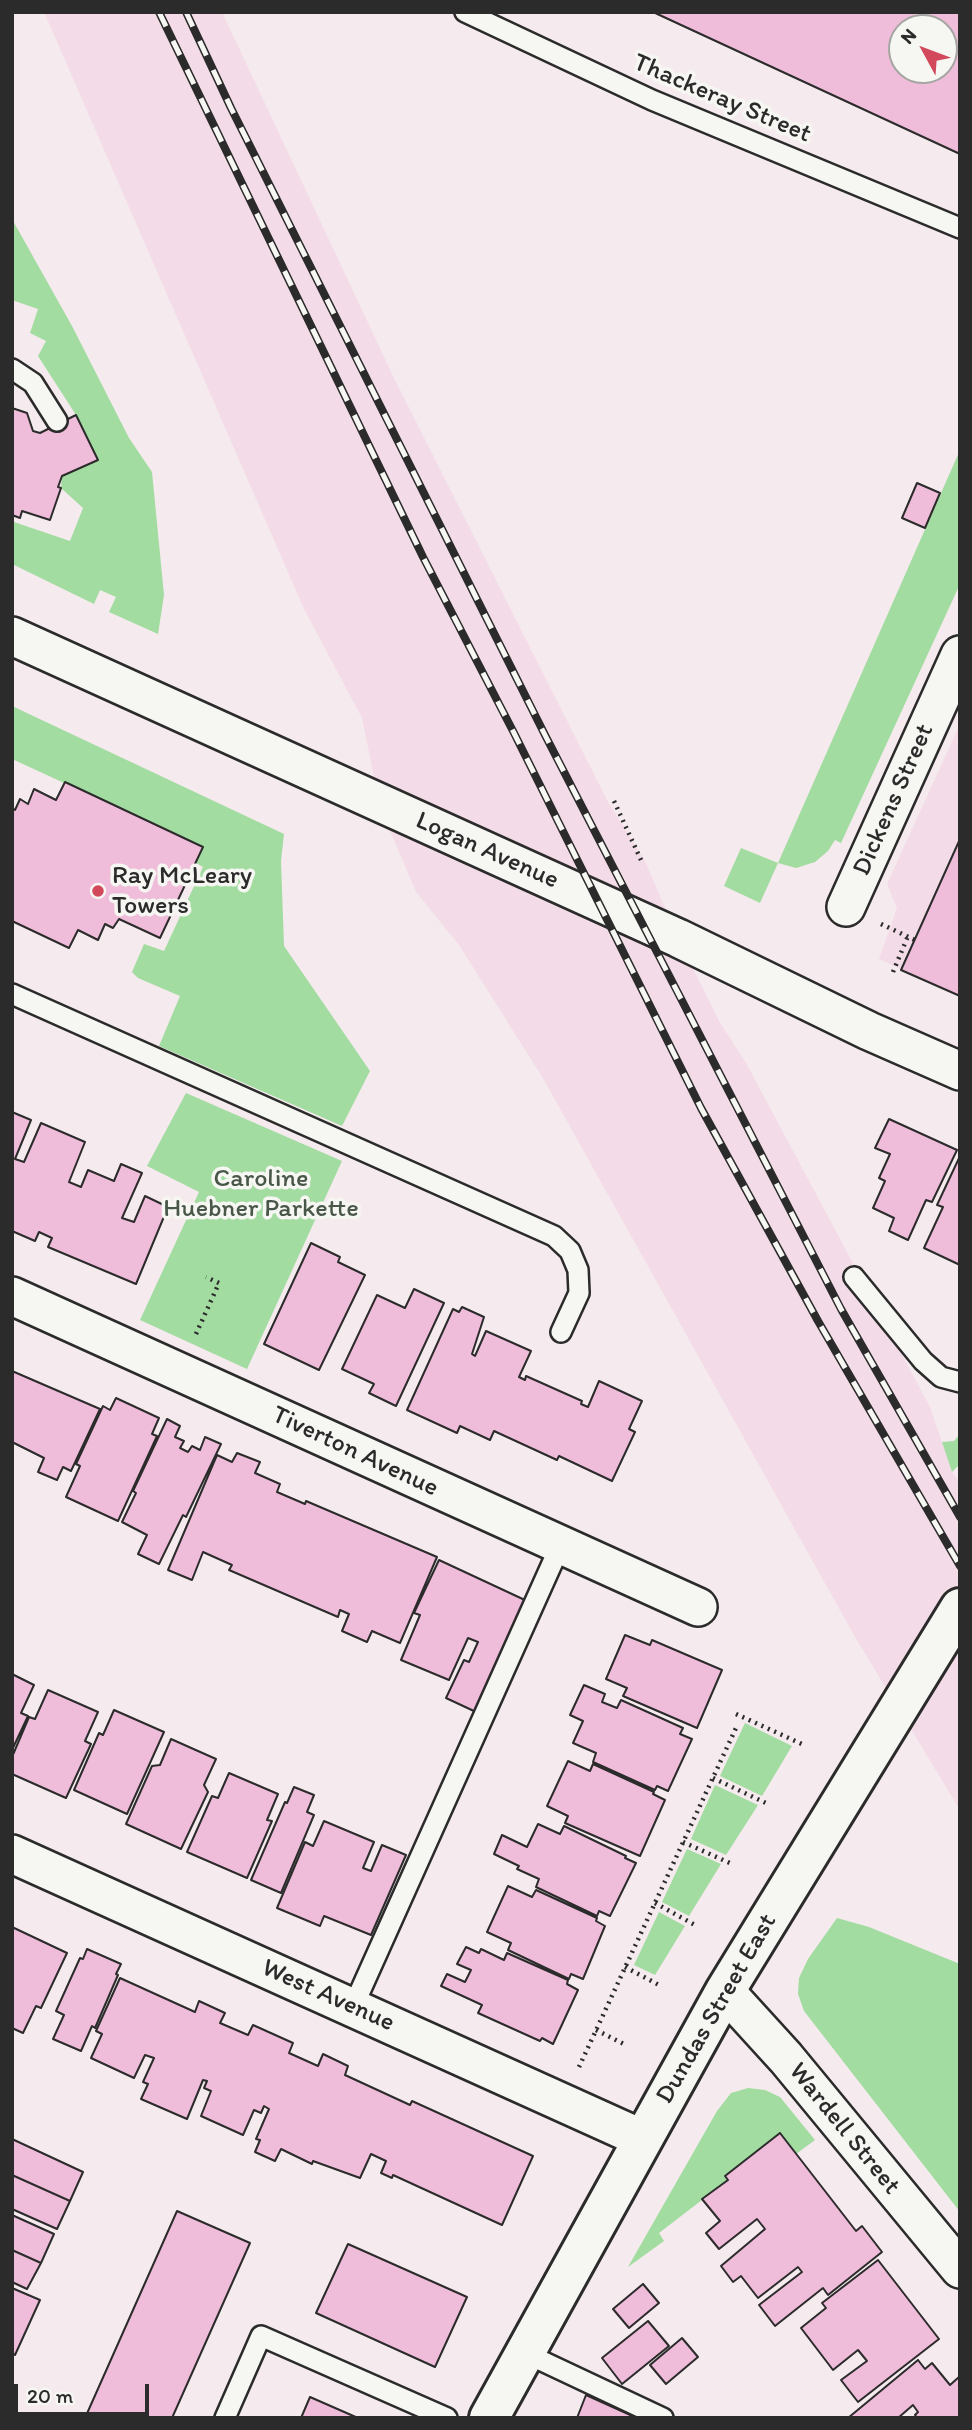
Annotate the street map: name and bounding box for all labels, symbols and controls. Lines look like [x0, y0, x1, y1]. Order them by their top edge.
north arrow [888, 14, 958, 84]
text: N [895, 24, 921, 49]
street label: Thackeray Street [628, 47, 816, 151]
street label: Dickens Street [847, 719, 941, 881]
street label: Logan Avenue [411, 806, 563, 896]
place label: Ray McLeary Towers [112, 860, 252, 922]
marker: Ray McLeary Towers [90, 883, 106, 899]
park label: Caroline Huebner Parkette [163, 1163, 359, 1224]
street label: Tiverton Avenue [267, 1400, 443, 1504]
street label: Dundas Street East [650, 1908, 784, 2110]
street label: West Avenue [257, 1953, 399, 2039]
street label: Wardell Street [781, 2057, 907, 2201]
scale bar [18, 2370, 152, 2414]
text: 20 m [27, 2383, 73, 2408]

